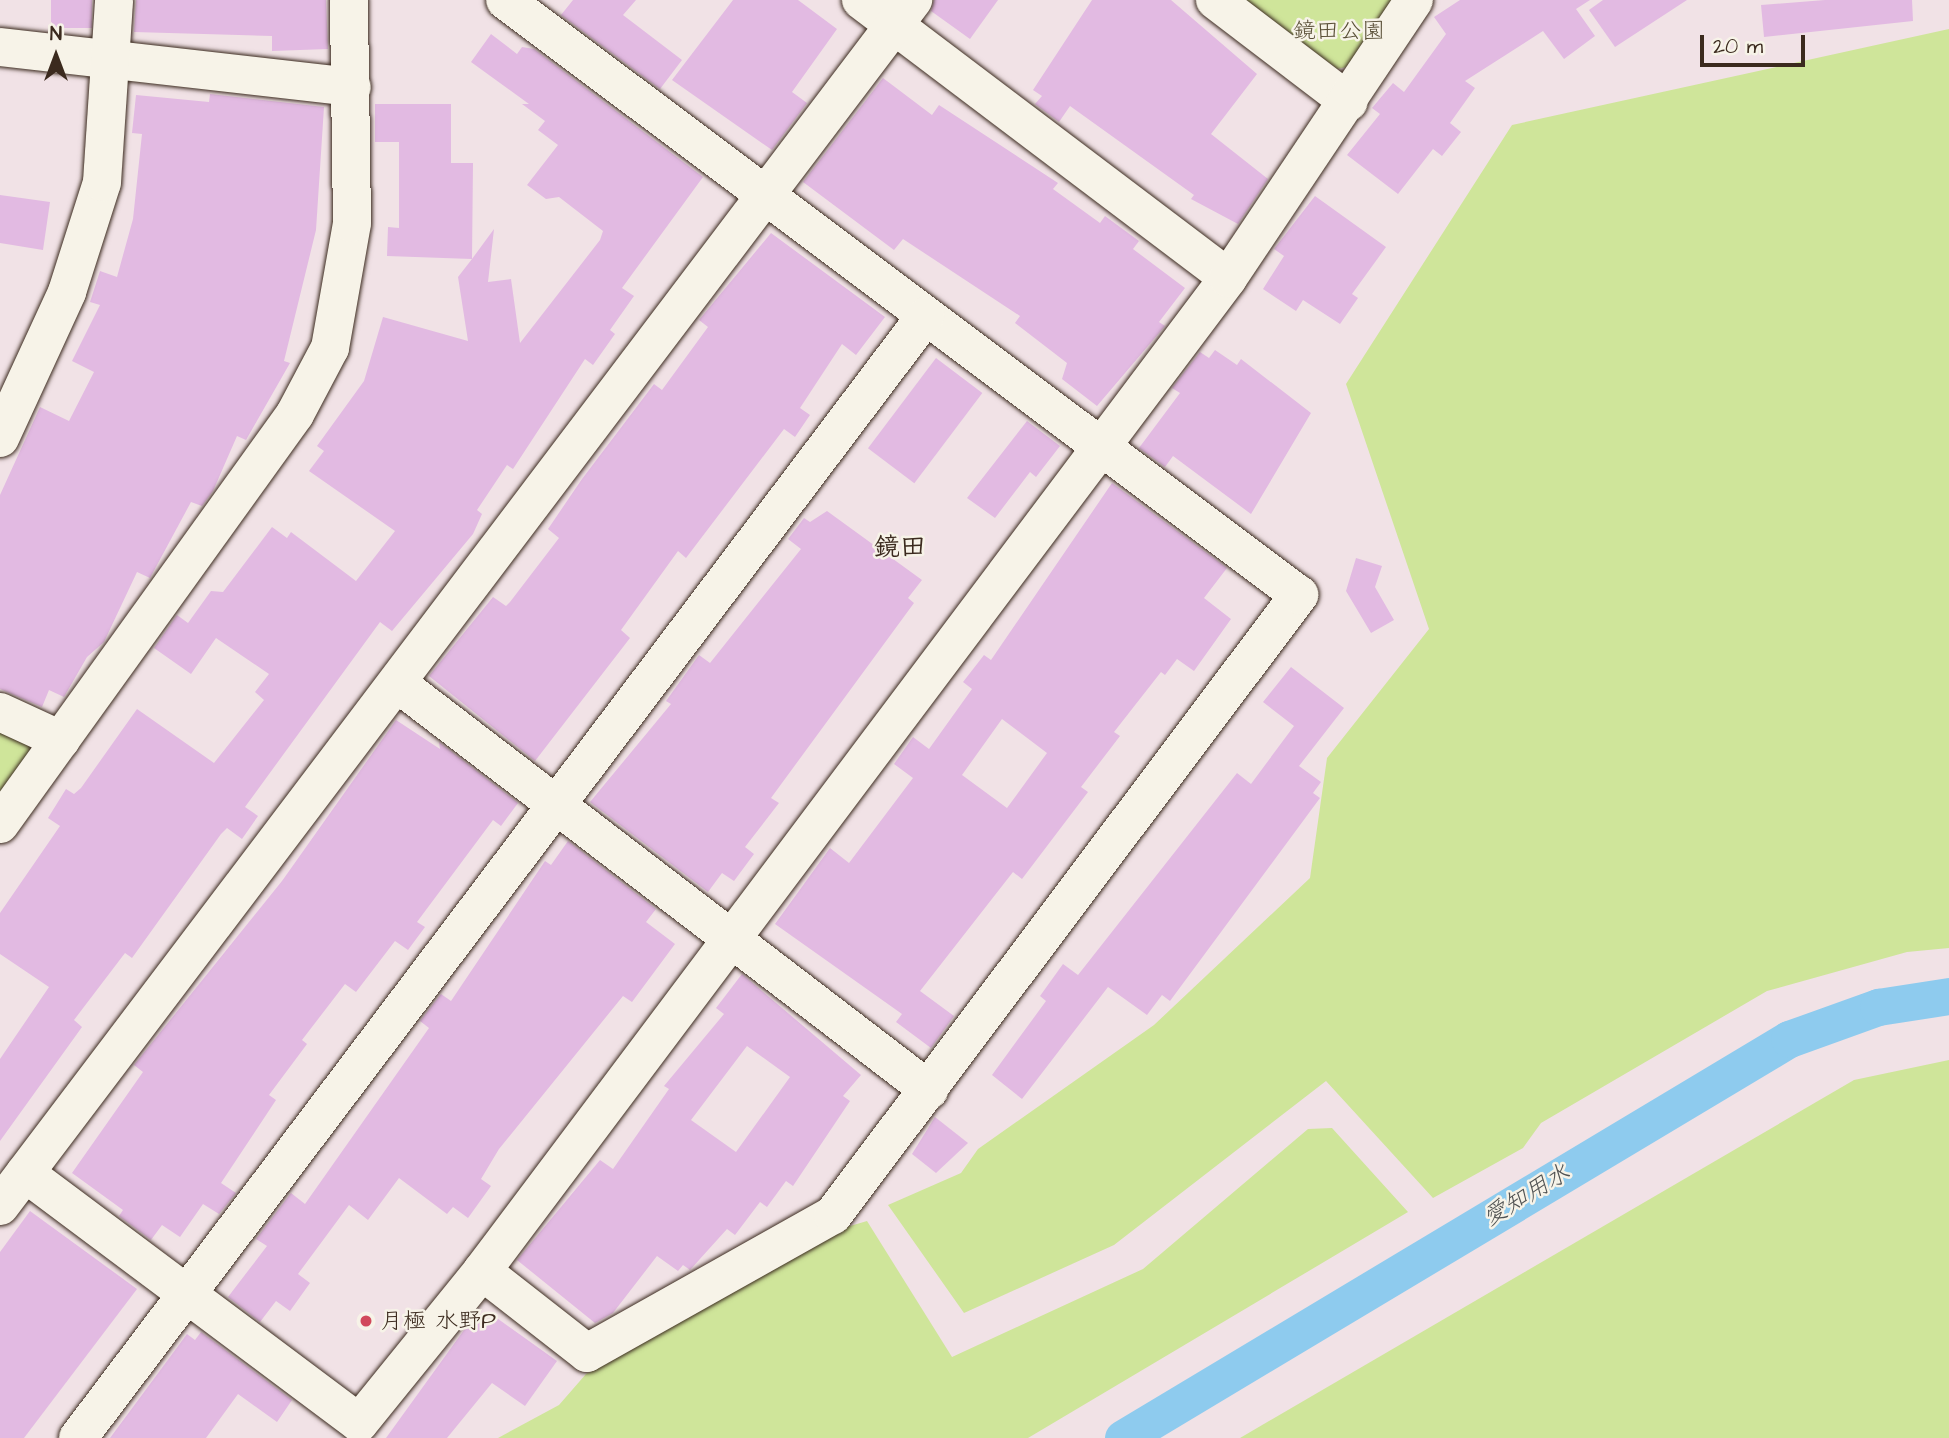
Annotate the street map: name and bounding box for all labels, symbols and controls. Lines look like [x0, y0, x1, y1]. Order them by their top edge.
park label: 鏡田公園 [1293, 17, 1385, 45]
north arrow [21, 21, 91, 91]
text: N [50, 21, 62, 48]
scale bar [1704, 21, 1809, 65]
text: 20 m [1713, 32, 1763, 61]
district label: 鏡田 [874, 532, 926, 564]
water label: 愛知用水 [1478, 1159, 1576, 1233]
place label: 月極 水野P [380, 1307, 496, 1335]
marker: 月極 水野P [358, 1313, 374, 1329]

